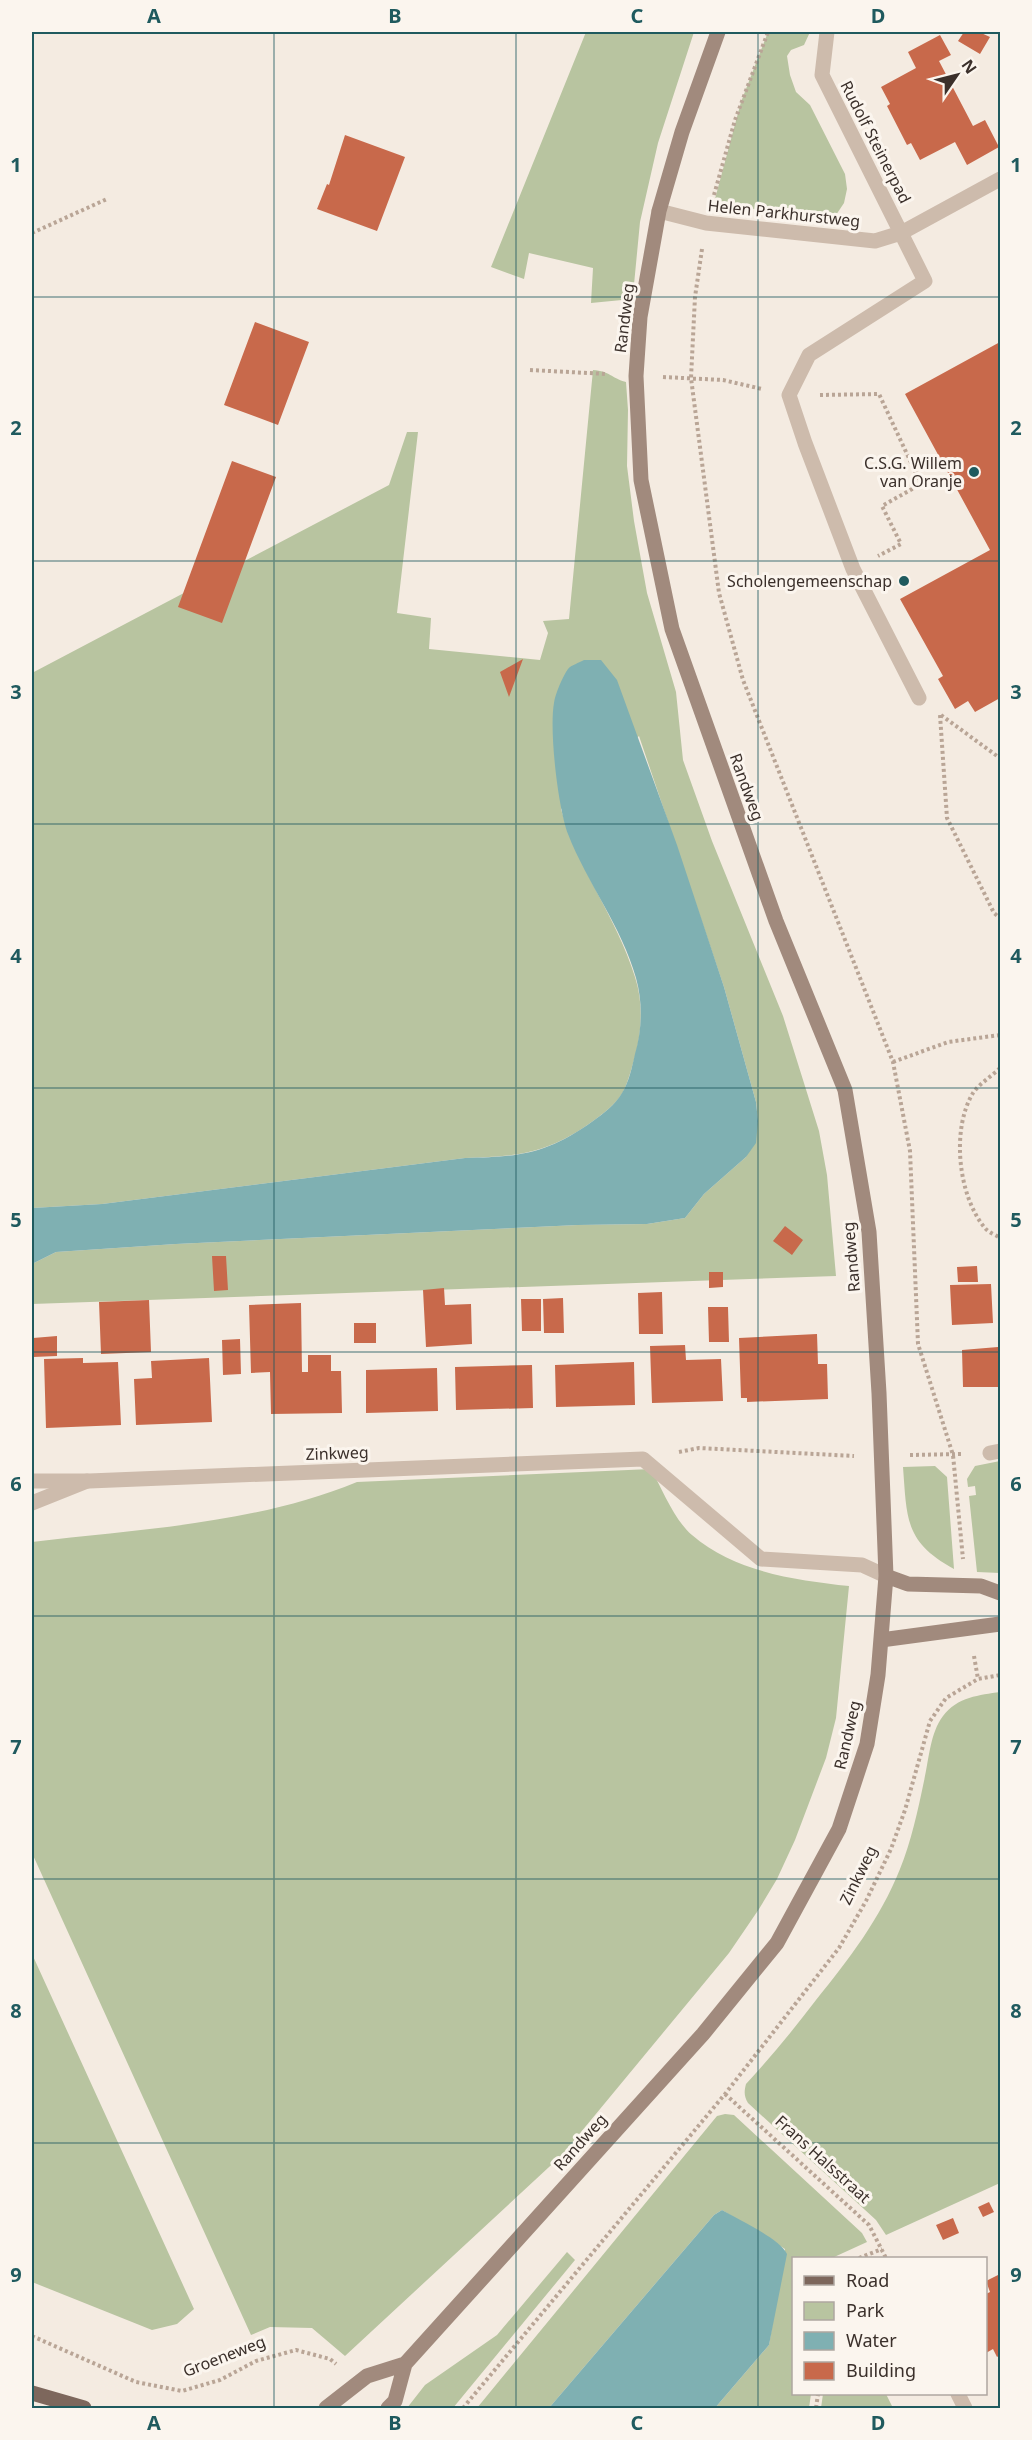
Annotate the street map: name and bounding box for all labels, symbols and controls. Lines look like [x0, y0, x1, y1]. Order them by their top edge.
text: A [147, 2, 161, 29]
text: B [388, 2, 402, 29]
text: C [631, 2, 644, 29]
text: D [871, 2, 885, 29]
north arrow [927, 45, 987, 105]
text: N [957, 55, 982, 78]
street label: Rudolf Steinerpad [836, 77, 916, 207]
text: 1 [10, 151, 22, 178]
text: 1 [1010, 151, 1022, 178]
street label: Helen Parkhurstweg [707, 194, 861, 232]
street label: Randweg [609, 282, 639, 354]
text: 2 [10, 414, 22, 441]
text: 2 [1010, 414, 1022, 441]
place label: C.S.G. Willem van Oranje [864, 452, 962, 492]
marker: C.S.G. Willem van Oranje [967, 465, 981, 479]
place label: Scholengemeenschap [727, 570, 892, 592]
marker: Scholengemeenschap [897, 574, 911, 588]
text: 3 [10, 678, 22, 705]
text: 3 [1010, 678, 1022, 705]
street label: Randweg [725, 750, 769, 824]
text: 4 [10, 942, 22, 969]
text: 4 [1010, 942, 1022, 969]
text: 5 [10, 1206, 22, 1233]
text: 5 [1010, 1206, 1022, 1233]
street label: Randweg [837, 1221, 865, 1293]
street label: Zinkweg [305, 1441, 369, 1465]
text: 6 [10, 1470, 22, 1497]
text: 6 [1010, 1470, 1022, 1497]
street label: Randweg [828, 1698, 866, 1772]
text: 7 [10, 1733, 22, 1760]
text: 7 [1010, 1733, 1022, 1760]
street label: Zinkweg [834, 1842, 882, 1908]
text: 8 [10, 1997, 22, 2024]
text: 8 [1010, 1997, 1022, 2024]
street label: Randweg [548, 2109, 612, 2175]
street label: Frans Halsstraat [771, 2110, 876, 2208]
legend [792, 2257, 987, 2395]
text: 9 [10, 2261, 22, 2288]
text: 9 [1010, 2261, 1022, 2288]
text: Road [846, 2268, 889, 2292]
text: Park [846, 2298, 884, 2322]
text: Water [846, 2328, 897, 2352]
street label: Groeneweg [180, 2330, 268, 2382]
text: Building [846, 2358, 916, 2382]
text: A [147, 2409, 161, 2436]
text: B [388, 2409, 402, 2436]
text: C [631, 2409, 644, 2436]
text: D [871, 2409, 885, 2436]

